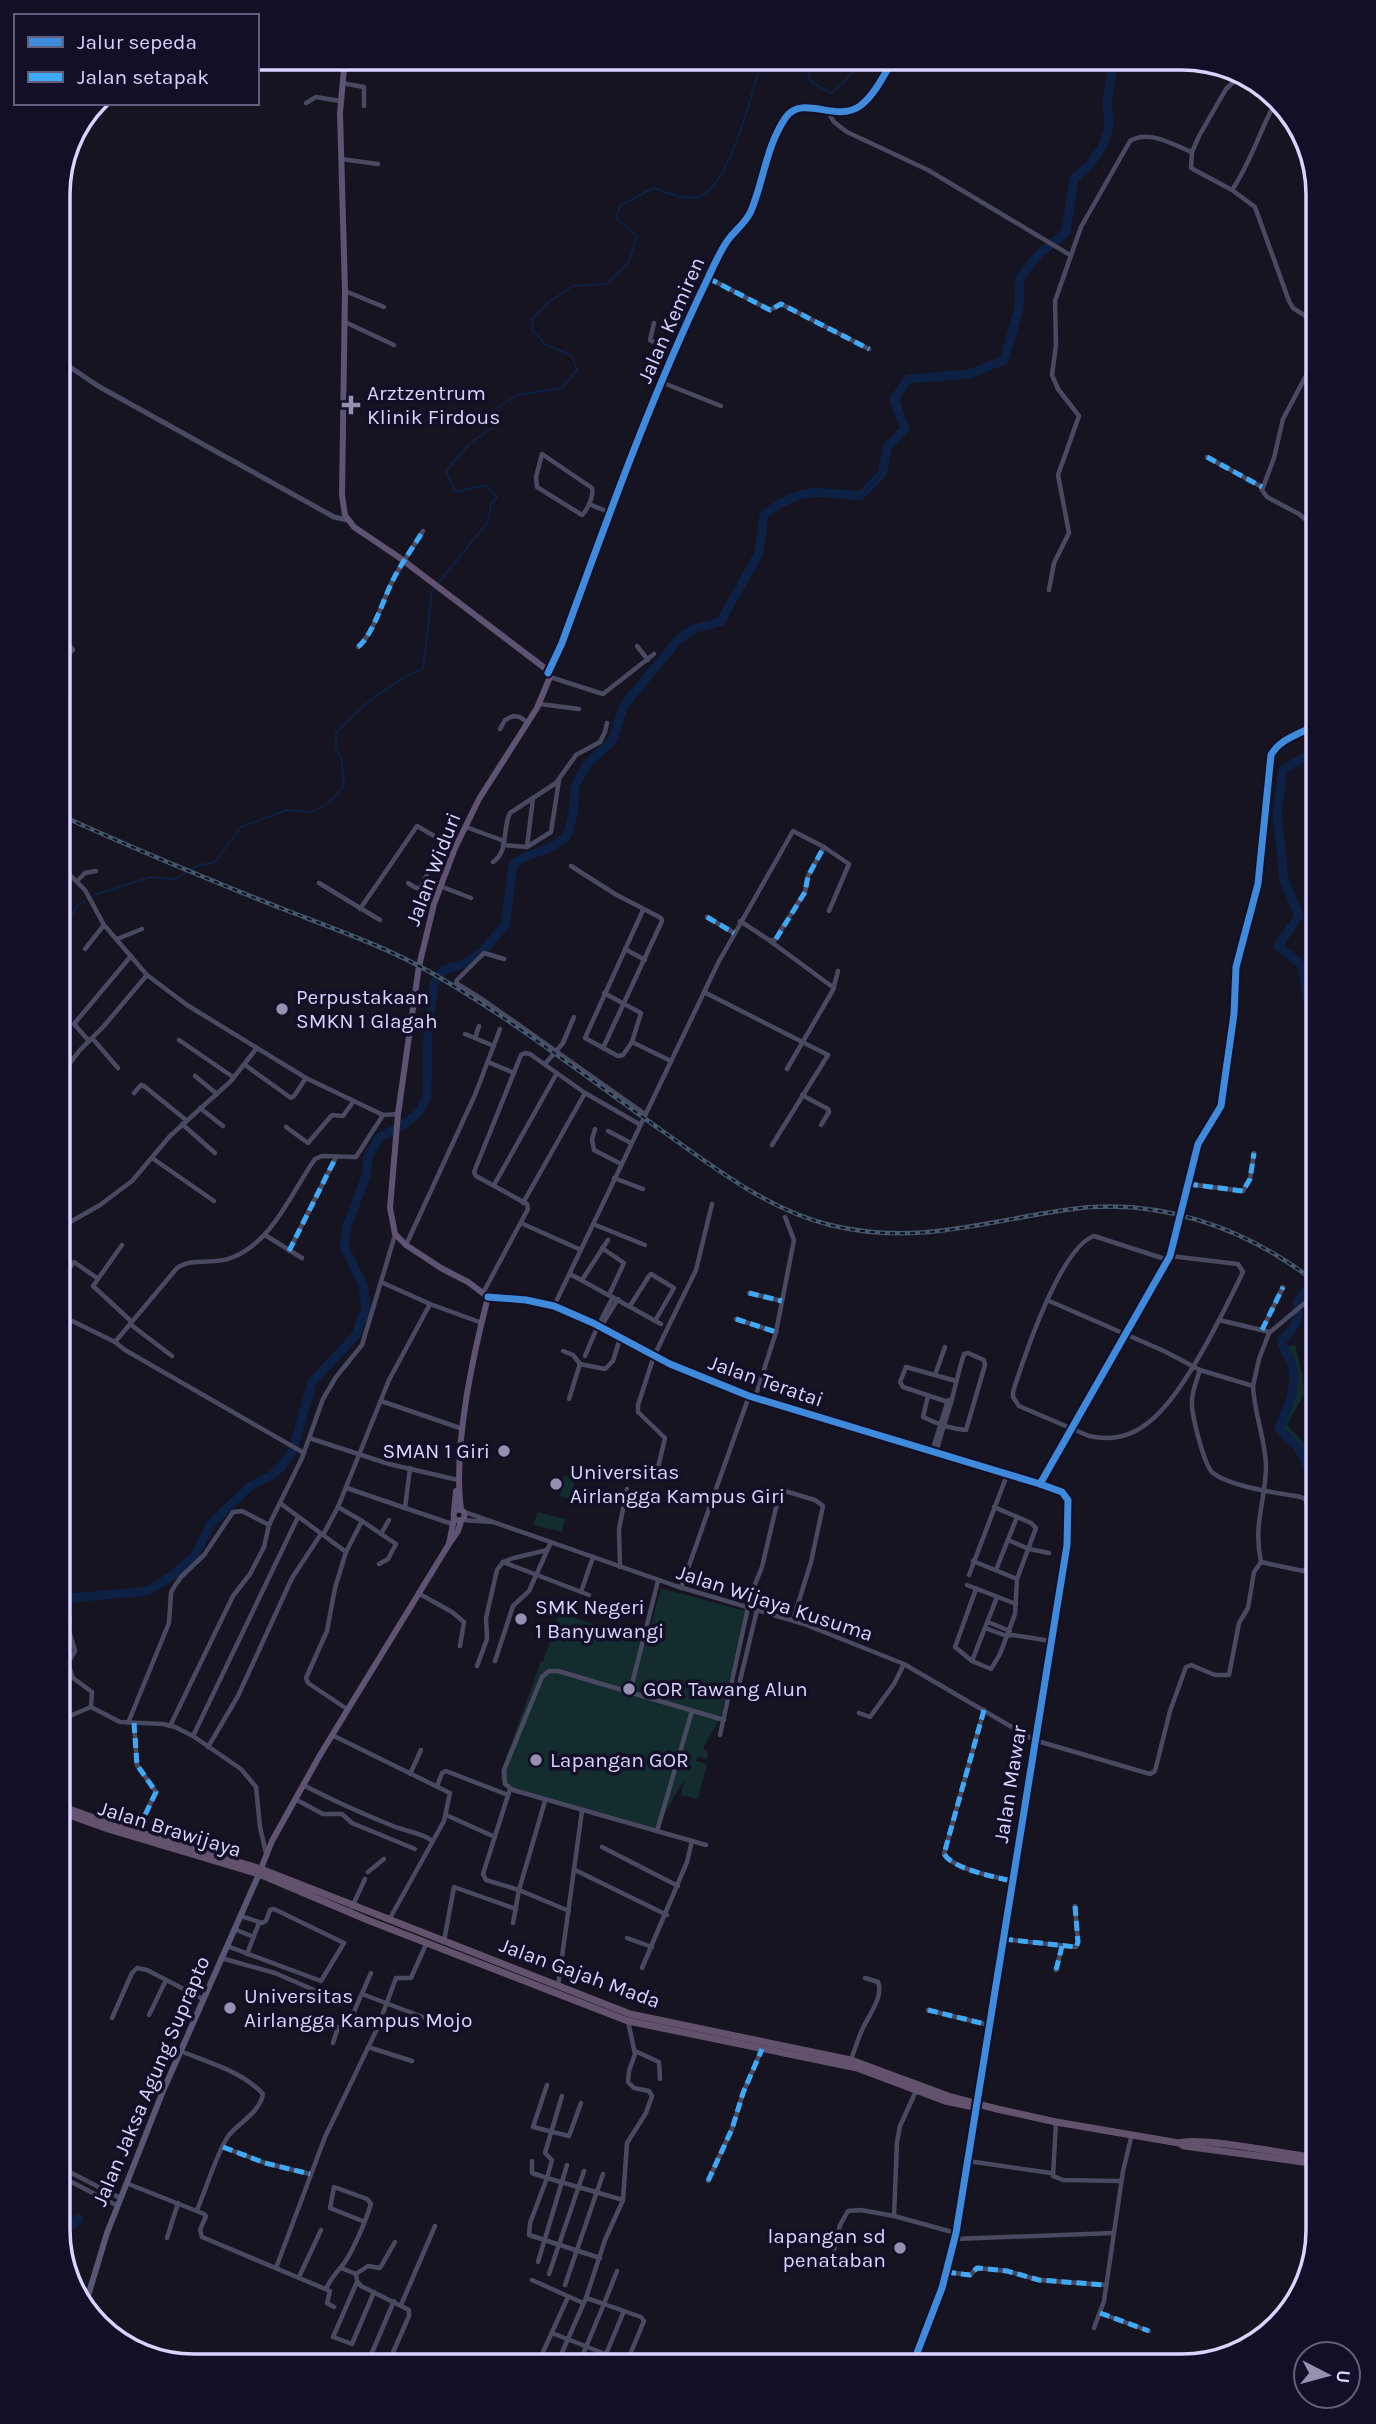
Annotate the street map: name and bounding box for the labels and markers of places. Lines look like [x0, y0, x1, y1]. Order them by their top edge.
place label: Arztzentrum Klinik Firdous [367, 381, 500, 429]
marker: Arztzentrum Klinik Firdous [341, 395, 361, 415]
place label: Perpustakaan SMKN 1 Glagah [296, 985, 438, 1033]
marker: Perpustakaan SMKN 1 Glagah [274, 1001, 290, 1017]
place label: SMAN 1 Giri [383, 1439, 490, 1463]
marker: SMAN 1 Giri [496, 1443, 512, 1459]
place label: Universitas Airlangga Kampus Giri [570, 1460, 785, 1508]
marker: Universitas Airlangga Kampus Giri [548, 1476, 564, 1492]
place label: SMK Negeri 1 Banyuwangi [535, 1595, 664, 1643]
marker: SMK Negeri 1 Banyuwangi [513, 1611, 529, 1627]
place label: GOR Tawang Alun [643, 1677, 808, 1701]
marker: GOR Tawang Alun [621, 1681, 637, 1697]
place label: Lapangan GOR [550, 1748, 689, 1772]
marker: Lapangan GOR [528, 1752, 544, 1768]
place label: Universitas Airlangga Kampus Mojo [244, 1984, 473, 2032]
marker: Universitas Airlangga Kampus Mojo [222, 2000, 238, 2016]
place label: lapangan sd penataban [767, 2224, 886, 2272]
marker: lapangan sd penataban [892, 2240, 908, 2256]

